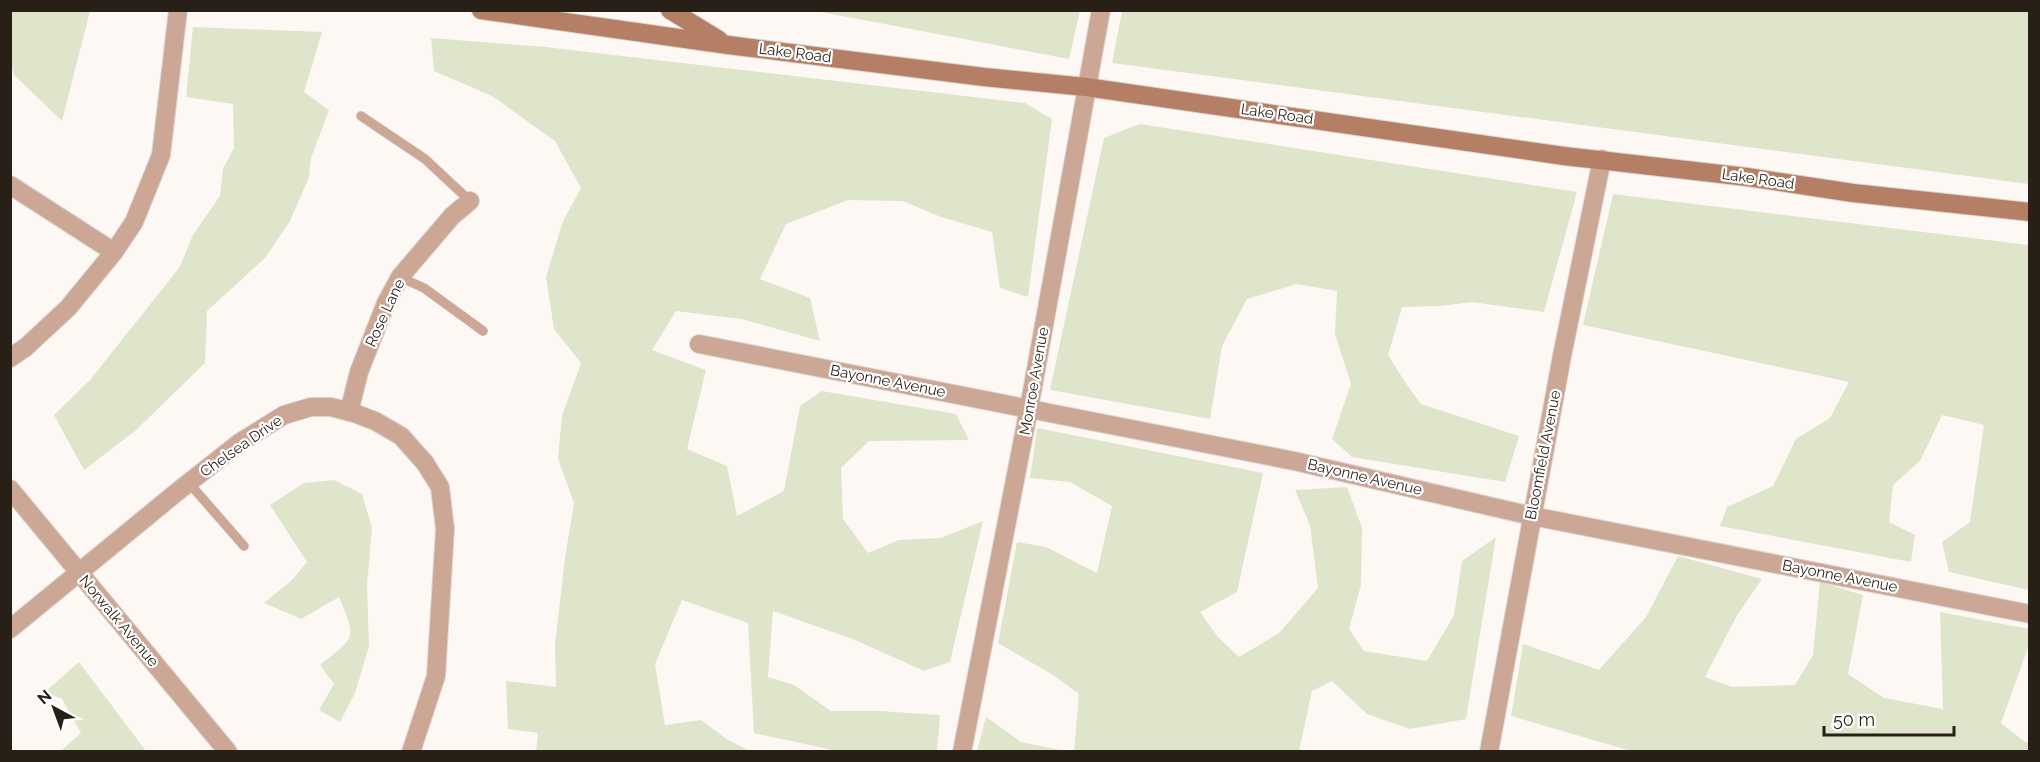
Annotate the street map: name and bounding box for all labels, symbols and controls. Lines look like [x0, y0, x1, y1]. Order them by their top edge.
street label: Lake Road [758, 40, 832, 66]
street label: Lake Road [1240, 100, 1314, 128]
street label: Lake Road [1721, 165, 1795, 193]
street label: Rose Lane [361, 276, 409, 350]
street label: Monroe Avenue [1016, 325, 1052, 436]
street label: Bayonne Avenue [829, 361, 947, 401]
street label: Bloomfield Avenue [1522, 389, 1564, 521]
street label: Chelsea Drive [197, 411, 286, 481]
street label: Bayonne Avenue [1306, 455, 1424, 499]
street label: Bayonne Avenue [1781, 556, 1899, 596]
street label: Norwalk Avenue [76, 572, 163, 671]
north arrow [24, 678, 84, 738]
text: N [34, 686, 55, 708]
scale bar [1824, 699, 1954, 737]
text: 50 m [1833, 709, 1875, 730]

